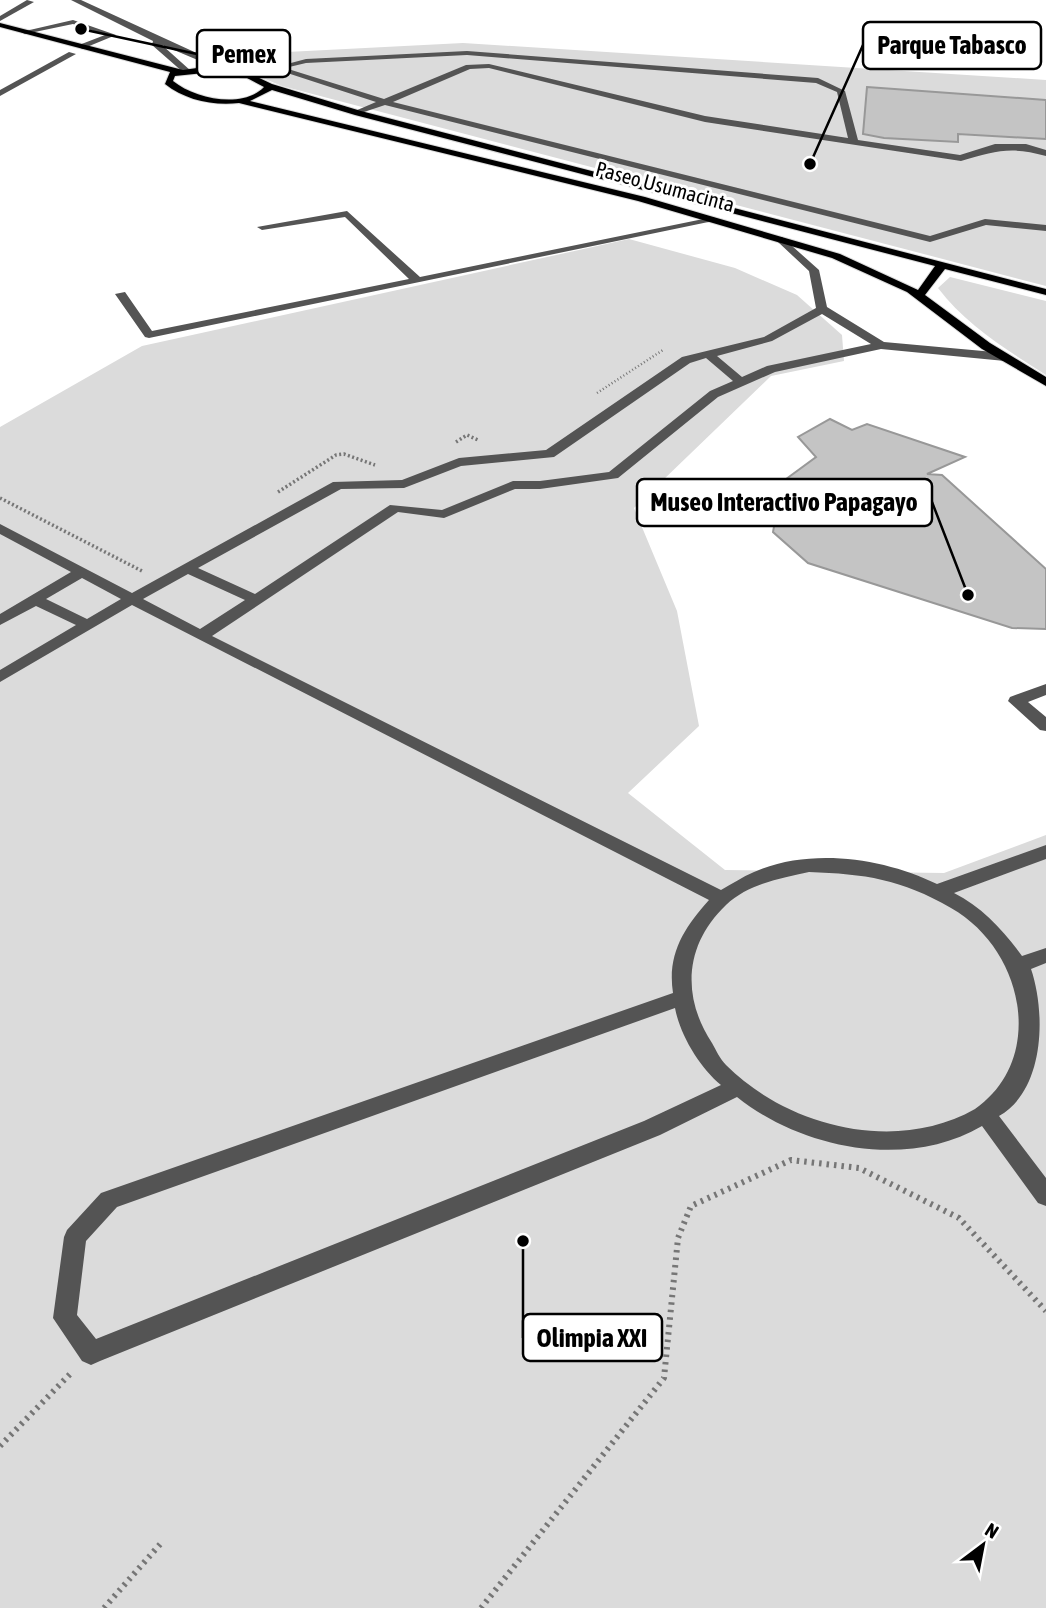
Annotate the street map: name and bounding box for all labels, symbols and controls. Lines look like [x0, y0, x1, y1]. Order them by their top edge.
callout: Parque Tabasco [863, 22, 1041, 69]
callout: Pemex [197, 30, 290, 77]
text: Parque Tabasco [877, 30, 1027, 60]
text: Pemex [211, 39, 277, 69]
street label: Paseo Usumacinta [593, 156, 737, 216]
callout: Museo Interactivo Papagayo [637, 479, 932, 526]
text: Museo Interactivo Papagayo [650, 487, 918, 517]
callout: Olimpia XXI [523, 1314, 662, 1361]
text: Olimpia XXI [537, 1323, 647, 1353]
north arrow [948, 1510, 1018, 1580]
text: N [981, 1518, 1003, 1543]

